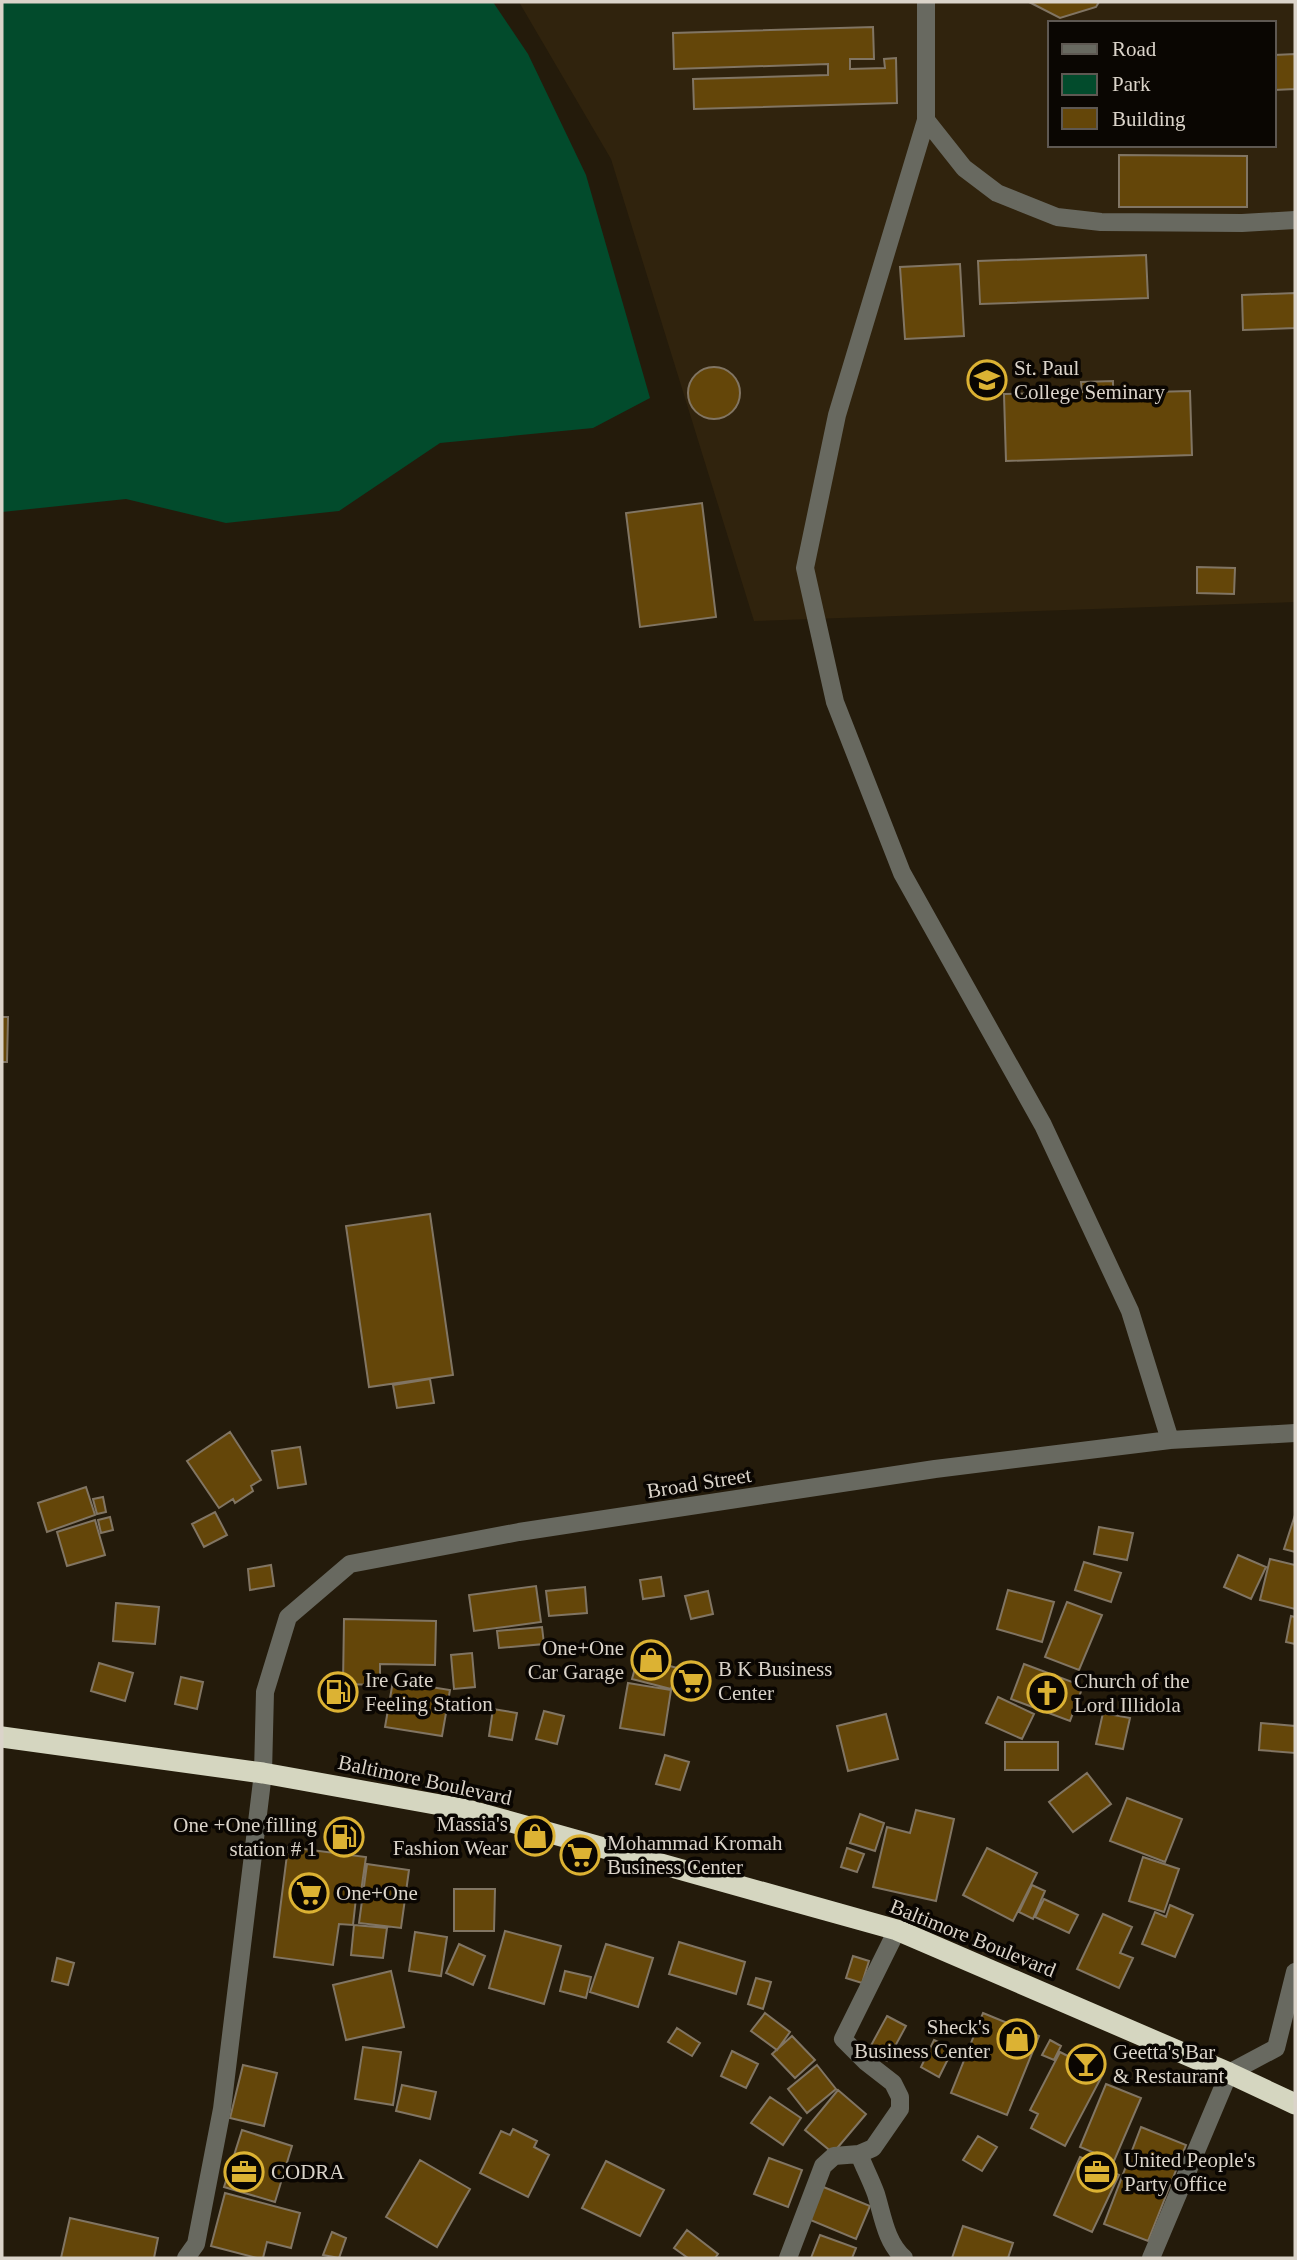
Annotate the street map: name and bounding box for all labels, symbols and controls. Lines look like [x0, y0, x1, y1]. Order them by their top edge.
legend [1048, 21, 1276, 147]
text: Road [1112, 37, 1157, 61]
text: Park [1112, 72, 1151, 96]
text: Building [1112, 107, 1186, 131]
place label: St. Paul College Seminary [1014, 356, 1166, 404]
school or university icon: St. Paul College Seminary [966, 359, 1008, 401]
street label: Broad Street [645, 1463, 753, 1503]
place label: One+One Car Garage [528, 1636, 624, 1684]
shop icon: One+One Car Garage [630, 1639, 672, 1681]
place label: B K Business Center [718, 1657, 832, 1705]
supermarket icon: B K Business Center [670, 1660, 712, 1702]
place label: Ire Gate Feeling Station [365, 1668, 493, 1716]
place label: Church of the Lord Illidola [1074, 1669, 1189, 1717]
fuel station icon: Ire Gate Feeling Station [317, 1671, 359, 1713]
church icon: Church of the Lord Illidola [1026, 1672, 1068, 1714]
street label: Baltimore Boulevard [336, 1750, 514, 1810]
place label: Massia's Fashion Wear [393, 1812, 508, 1860]
place label: One +One filling station # 1 [173, 1813, 317, 1861]
shop icon: Massia's Fashion Wear [514, 1815, 556, 1857]
fuel station icon: One +One filling station # 1 [323, 1816, 365, 1858]
place label: Mohammad Kromah Business Center [607, 1831, 783, 1879]
supermarket icon: Mohammad Kromah Business Center [559, 1834, 601, 1876]
supermarket icon: One+One [288, 1872, 330, 1914]
place label: One+One [336, 1881, 418, 1905]
street label: Baltimore Boulevard [887, 1894, 1060, 1982]
place label: Sheck's Business Center [854, 2015, 990, 2063]
shop icon: Sheck's Business Center [996, 2018, 1038, 2060]
place label: Geetta's Bar & Restaurant [1113, 2040, 1225, 2088]
bar icon: Geetta's Bar & Restaurant [1065, 2043, 1107, 2085]
place label: United People's Party Office [1124, 2148, 1256, 2196]
office icon: CODRA [223, 2151, 265, 2193]
office icon: United People's Party Office [1076, 2151, 1118, 2193]
place label: CODRA [271, 2160, 345, 2184]

